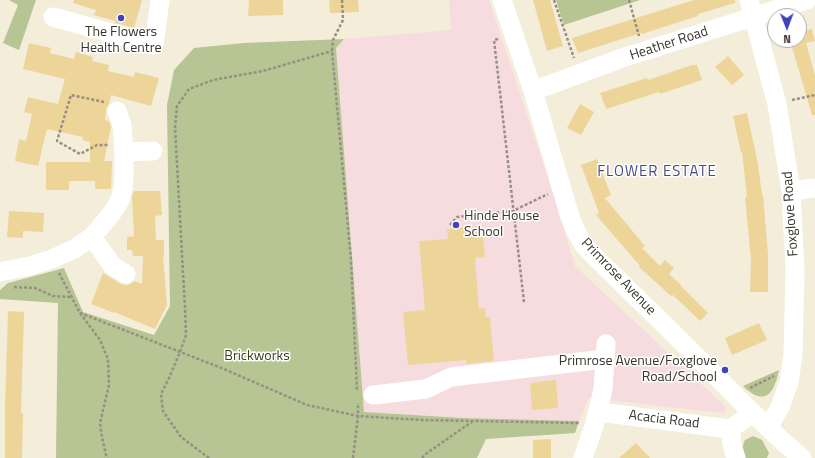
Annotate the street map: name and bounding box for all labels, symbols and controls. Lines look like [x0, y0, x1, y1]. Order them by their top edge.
north arrow [767, 8, 807, 48]
marker: The Flowers Health Centre [116, 13, 126, 23]
street label: Heather Road [628, 23, 710, 65]
place label: The Flowers Health Centre [81, 25, 161, 58]
text: N [783, 31, 791, 47]
district label: FLOWER ESTATE [597, 163, 717, 181]
street label: Foxglove Road [780, 171, 802, 257]
place label: Hinde House School [464, 209, 539, 242]
marker: Hinde House School [451, 220, 461, 230]
street label: Primrose Avenue [577, 235, 659, 319]
park label: Brickworks [224, 349, 290, 365]
place label: Primrose Avenue/Foxglove Road/School [559, 354, 717, 386]
marker: Primrose Avenue/Foxglove Road/School [720, 365, 730, 375]
street label: Acacia Road [628, 407, 700, 433]

